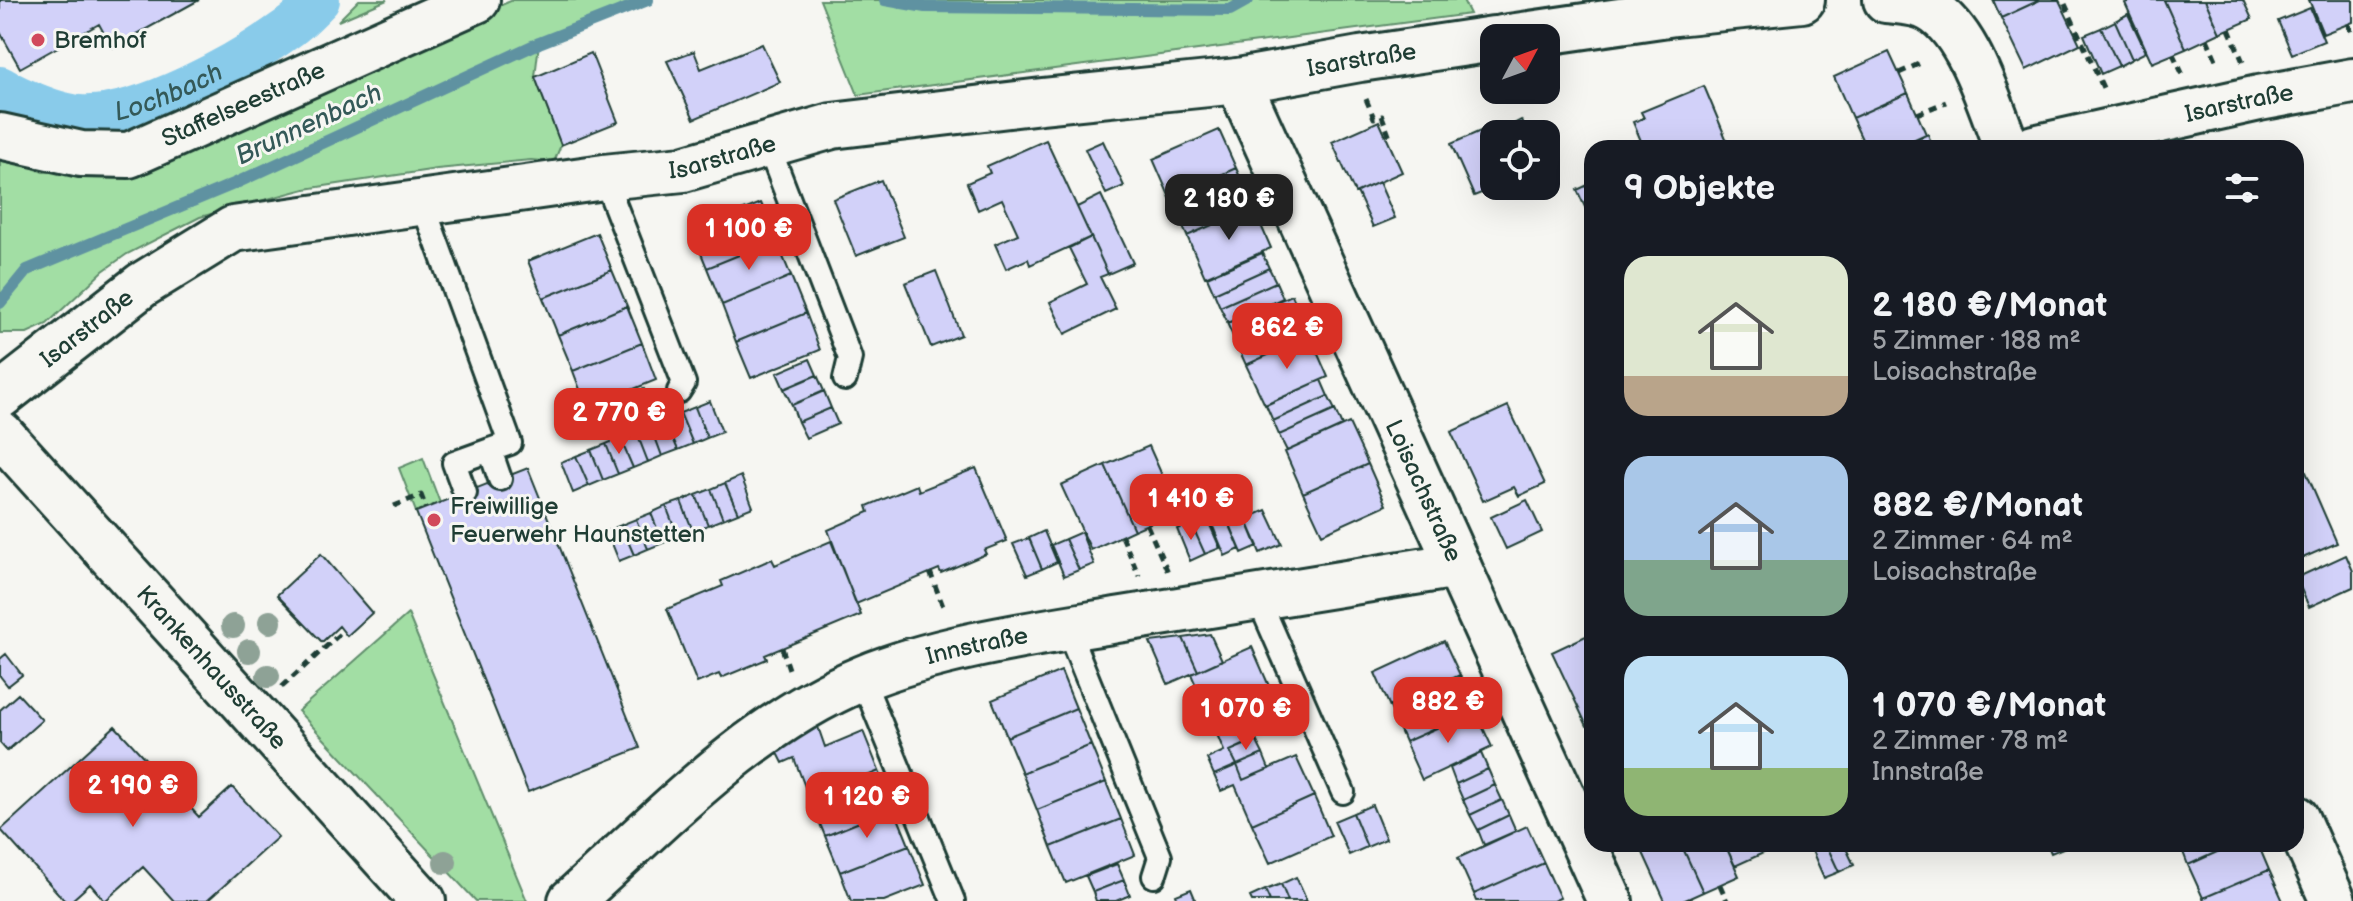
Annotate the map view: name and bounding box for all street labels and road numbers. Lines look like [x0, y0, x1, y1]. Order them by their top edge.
street label: Isarstraße [1304, 36, 1418, 83]
street label: Staffelseestraße [157, 55, 329, 153]
street label: Isarstraße [2182, 78, 2296, 129]
street label: Isarstraße [667, 128, 779, 185]
street label: Isarstraße [34, 283, 139, 374]
street label: Loisachstraße [1379, 415, 1469, 566]
street label: Krankenhausstraße [130, 580, 293, 755]
street label: Innstraße [923, 621, 1030, 671]

